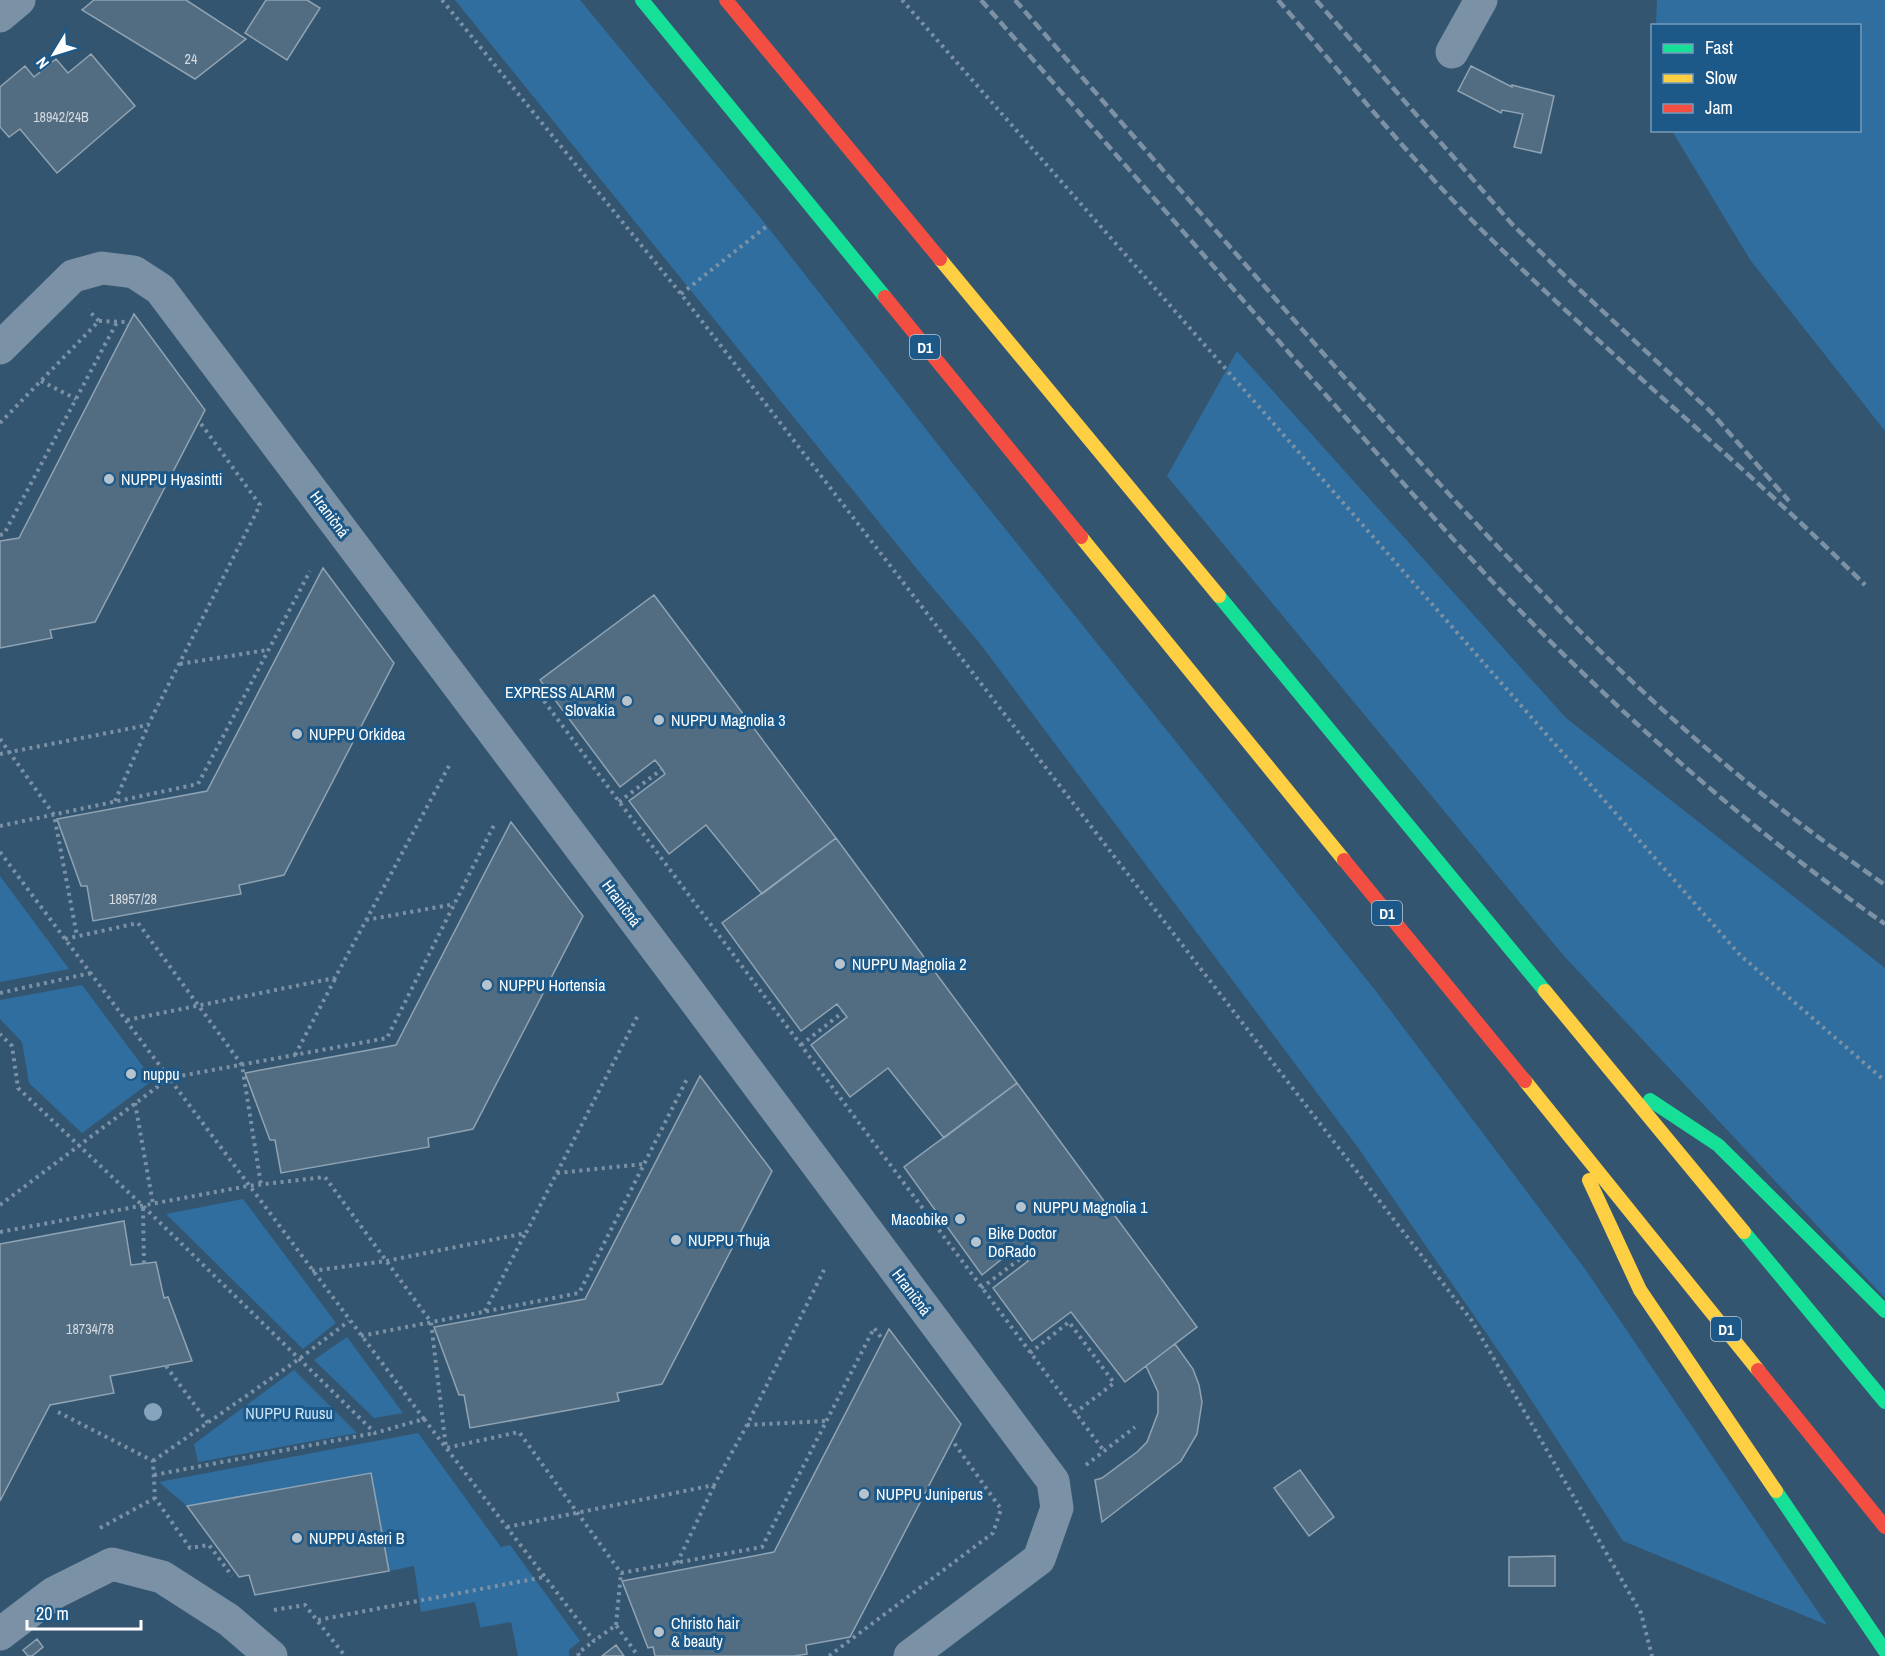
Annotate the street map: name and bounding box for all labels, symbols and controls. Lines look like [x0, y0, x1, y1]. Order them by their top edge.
north arrow [24, 24, 84, 84]
legend [1651, 24, 1861, 132]
text: Fast [1705, 35, 1733, 60]
house number: 24 [185, 50, 198, 68]
text: N [31, 53, 54, 74]
text: Slow [1705, 65, 1737, 90]
text: Jam [1705, 95, 1733, 120]
house number: 18942/24B [33, 108, 89, 126]
road number: D1 [910, 335, 940, 359]
place label: NUPPU Hyasintti [121, 468, 222, 490]
marker: NUPPU Hyasintti [102, 472, 116, 486]
street label: Hraničná [305, 486, 355, 542]
place label: EXPRESS ALARM Slovakia [505, 681, 616, 721]
marker: EXPRESS ALARM Slovakia [620, 694, 634, 708]
place label: NUPPU Magnolia 3 [671, 709, 785, 731]
marker: NUPPU Magnolia 3 [652, 713, 666, 727]
place label: NUPPU Orkidea [309, 723, 406, 745]
marker: NUPPU Orkidea [290, 727, 304, 741]
street label: Hraničná [597, 875, 647, 931]
house number: 18957/28 [109, 890, 157, 908]
road number: D1 [1372, 901, 1402, 925]
place label: NUPPU Magnolia 2 [852, 953, 966, 975]
marker: NUPPU Magnolia 2 [833, 957, 847, 971]
place label: NUPPU Hortensia [499, 974, 606, 996]
marker: NUPPU Hortensia [480, 978, 494, 992]
place label: nuppu [143, 1063, 179, 1085]
marker: nuppu [124, 1067, 138, 1081]
place label: NUPPU Magnolia 1 [1033, 1196, 1148, 1218]
marker: NUPPU Magnolia 1 [1014, 1200, 1028, 1214]
place label: Macobike [891, 1208, 948, 1230]
marker: Macobike [953, 1212, 967, 1226]
place label: Bike Doctor DoRado [988, 1222, 1057, 1262]
place label: NUPPU Thuja [688, 1229, 771, 1251]
marker: NUPPU Thuja [669, 1233, 683, 1247]
marker: Bike Doctor DoRado [969, 1235, 983, 1249]
street label: Hraničná [887, 1264, 937, 1320]
road number: D1 [1711, 1317, 1741, 1341]
house number: 18734/78 [66, 1320, 114, 1338]
park label: NUPPU Ruusu [245, 1402, 333, 1424]
place label: NUPPU Juniperus [876, 1483, 983, 1505]
marker: NUPPU Juniperus [857, 1487, 871, 1501]
place label: NUPPU Asteri B [309, 1527, 405, 1549]
marker: NUPPU Asteri B [290, 1531, 304, 1545]
scale bar [27, 1593, 141, 1631]
text: 20 m [36, 1601, 69, 1626]
place label: Christo hair & beauty [671, 1612, 740, 1652]
marker: Christo hair & beauty [652, 1625, 666, 1639]

